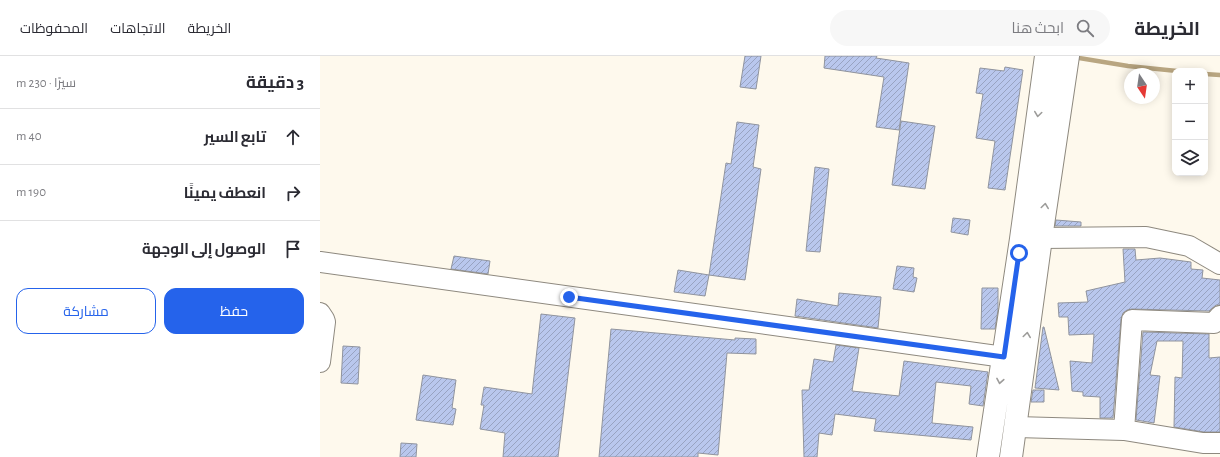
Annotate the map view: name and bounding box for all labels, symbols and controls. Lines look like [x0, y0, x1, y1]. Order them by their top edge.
search box [830, 10, 1110, 46]
icon: search [1074, 17, 1096, 39]
text: الخريطة [1134, 20, 1200, 39]
text: ابحث هنا [1012, 21, 1064, 36]
text: المحفوظات [20, 22, 88, 36]
text: الاتجاهات [110, 22, 166, 36]
text: الخريطة [188, 22, 231, 36]
north arrow [1124, 68, 1160, 104]
map controls [1172, 68, 1208, 176]
button: + [1172, 68, 1208, 104]
text: 3 دقيقة [246, 74, 304, 91]
text: سيرًا · 230 m [16, 77, 76, 90]
button: − [1172, 104, 1208, 140]
one-way arrow [1034, 111, 1043, 117]
icon: ahead [282, 126, 304, 148]
text: 40 m [16, 130, 42, 143]
text: تابع السير [204, 130, 266, 145]
button: layers [1172, 140, 1208, 176]
icon: right [282, 182, 304, 204]
text: 190 m [16, 186, 46, 199]
text: انعطف يمينًا [184, 186, 266, 201]
one-way arrow [1040, 203, 1049, 209]
icon: arrive [282, 238, 304, 260]
text: الوصول إلى الوجهة [142, 242, 266, 257]
route start [1010, 244, 1028, 262]
button: مشاركة [16, 288, 156, 334]
button: حفظ [164, 288, 304, 334]
route end [560, 288, 578, 306]
one-way arrow [1022, 332, 1031, 338]
one-way arrow [996, 378, 1005, 385]

